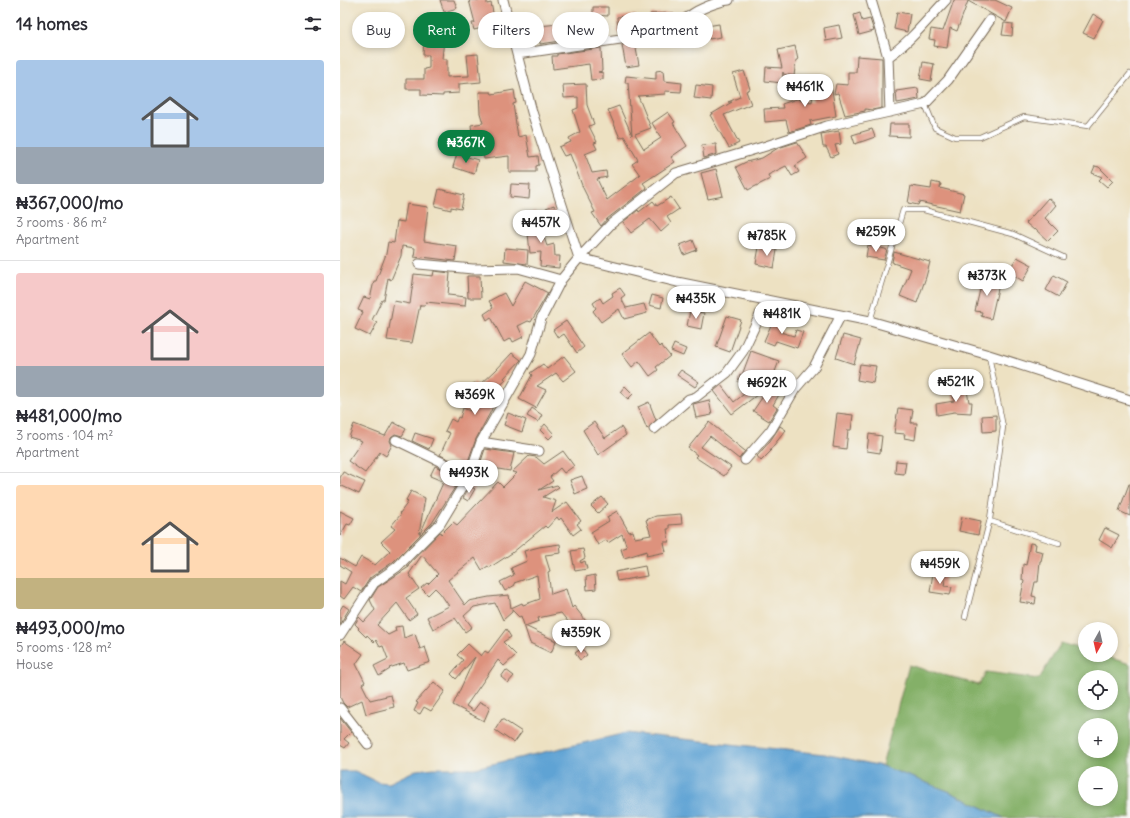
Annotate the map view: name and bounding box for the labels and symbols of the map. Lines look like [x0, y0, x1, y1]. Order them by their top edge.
pin: ₦461K [777, 74, 833, 108]
pin: ₦367K [438, 130, 494, 164]
pin: ₦457K [513, 210, 569, 244]
pin: ₦259K [848, 219, 904, 253]
pin: ₦785K [739, 223, 795, 257]
pin: ₦373K [959, 263, 1015, 297]
pin: ₦435K [668, 286, 724, 320]
pin: ₦481K [754, 301, 810, 335]
pin: ₦521K [928, 369, 984, 403]
pin: ₦692K [739, 370, 795, 404]
pin: ₦369K [447, 382, 503, 416]
pin: ₦493K [441, 460, 497, 494]
pin: ₦459K [912, 551, 968, 585]
pin: ₦359K [553, 620, 609, 654]
north arrow [1078, 622, 1118, 662]

